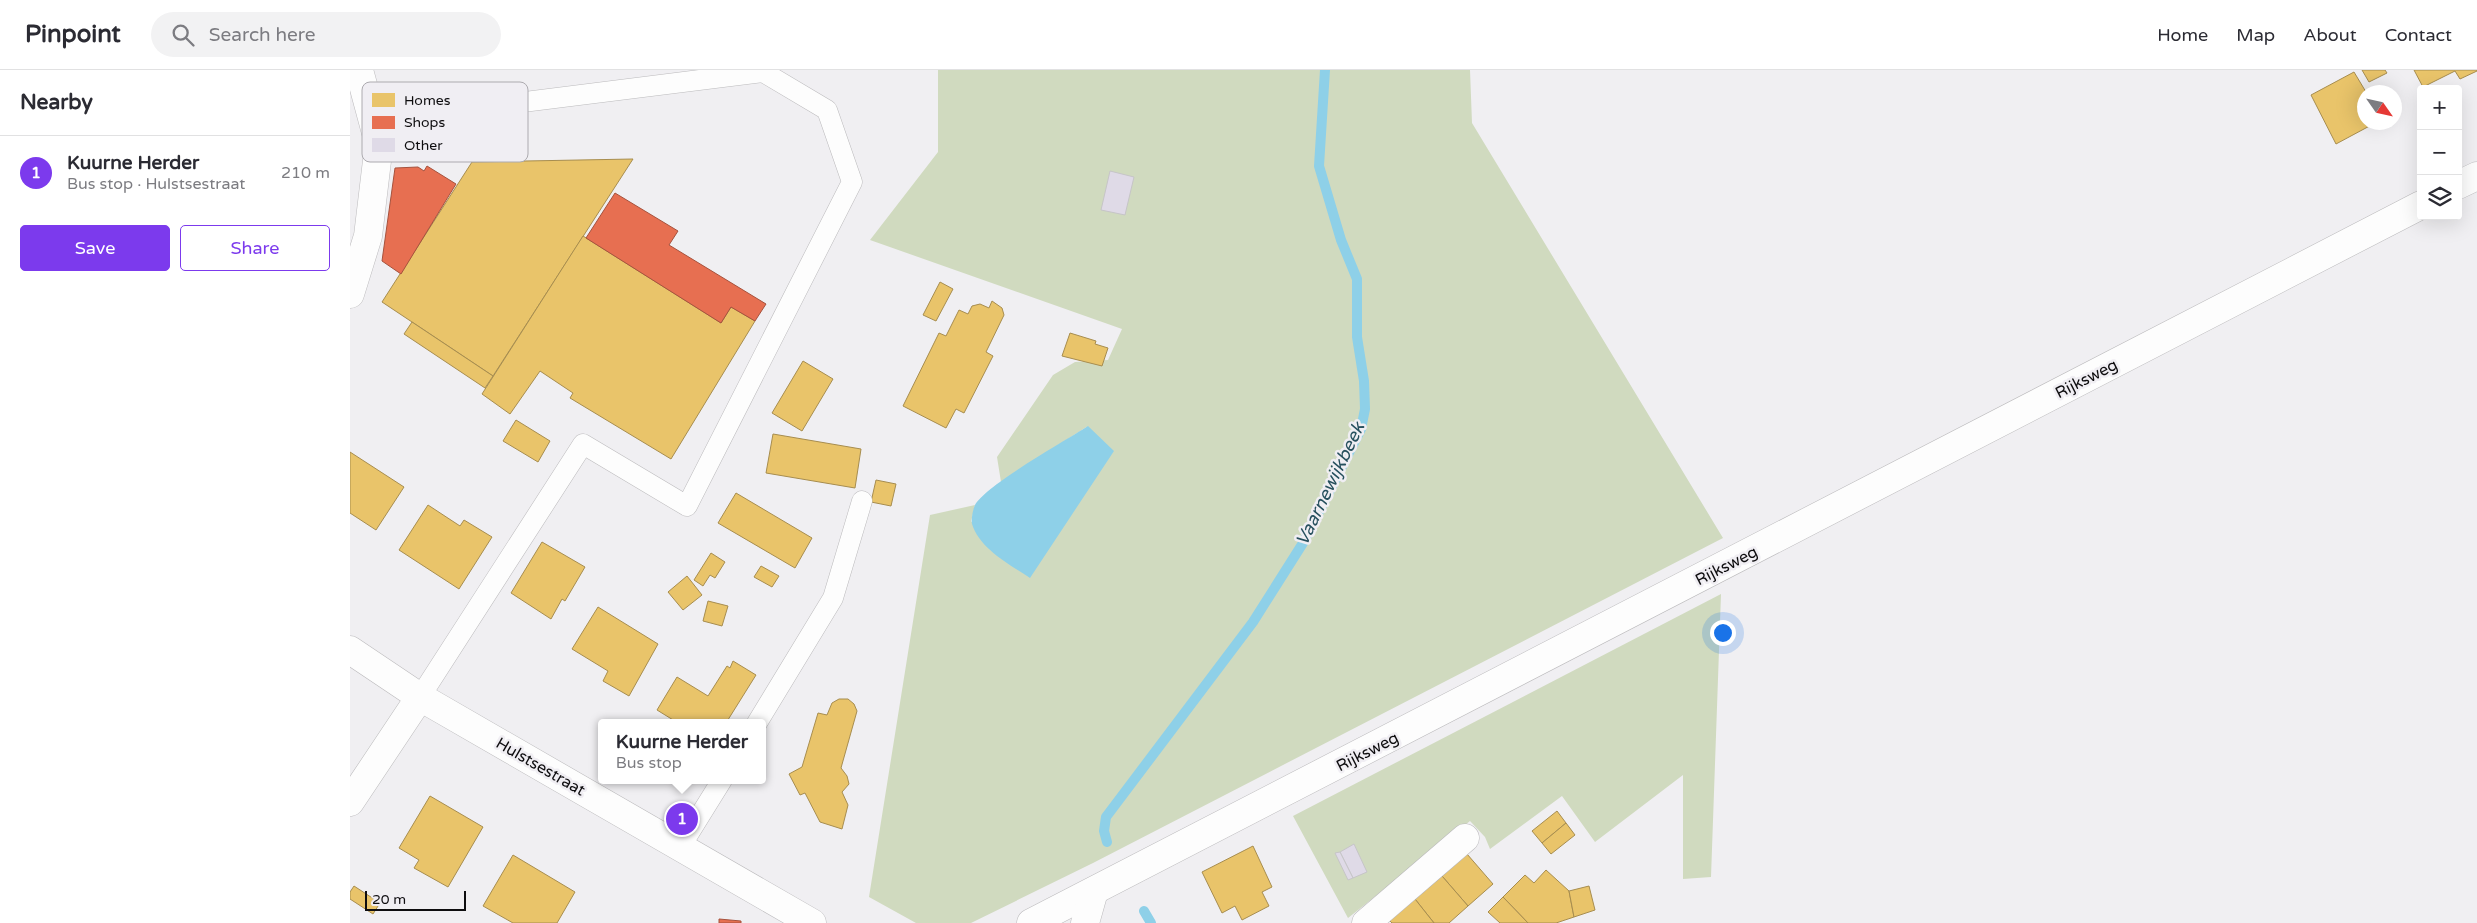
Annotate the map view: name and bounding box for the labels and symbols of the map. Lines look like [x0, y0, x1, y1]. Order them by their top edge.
legend [362, 82, 528, 162]
north arrow [2357, 85, 2402, 130]
text: Homes [404, 92, 451, 109]
text: Shops [404, 114, 445, 131]
text: Other [404, 137, 443, 154]
street label: Rijksweg [2052, 355, 2121, 403]
water label: Vaarnewijkbeek [1291, 418, 1370, 549]
street label: Rijksweg [1692, 542, 1761, 590]
your location [1710, 620, 1736, 646]
street label: Rijksweg [1333, 728, 1402, 776]
street label: Hulstsestraat [492, 733, 589, 800]
pin: 1 [666, 800, 698, 838]
scale bar [365, 888, 466, 911]

